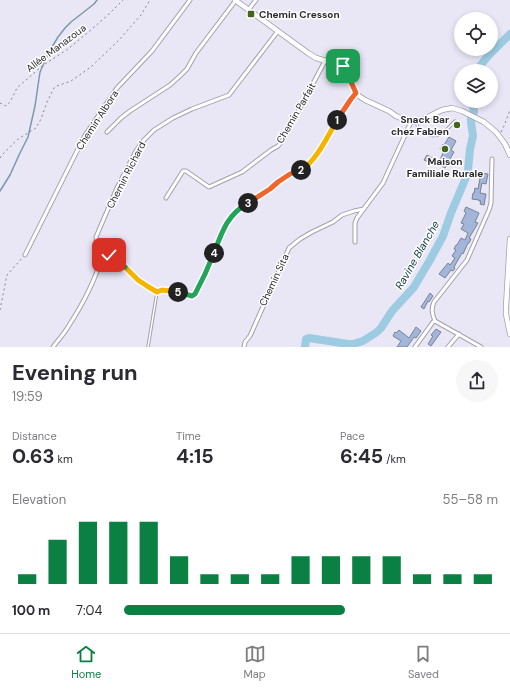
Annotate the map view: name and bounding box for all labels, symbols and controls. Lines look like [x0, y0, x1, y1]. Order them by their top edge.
place label: Chemin Cresson [259, 8, 340, 21]
marker: Chemin Cresson [246, 9, 256, 19]
map controls [454, 12, 498, 108]
button: locate [454, 12, 498, 56]
street label: Allée Manazoua [23, 21, 89, 75]
pin [326, 49, 360, 83]
icon: arrive [332, 55, 354, 77]
button: layers [454, 64, 498, 108]
street label: Chemin Parfait [273, 80, 319, 146]
street label: Chemin Albora [73, 88, 121, 152]
pin: 1 [327, 110, 347, 130]
text: 1 [335, 113, 339, 127]
place label: Snack Bar chez Fabien [391, 113, 449, 138]
marker: Snack Bar chez Fabien [452, 120, 462, 130]
street label: Chemin Richard [104, 139, 148, 211]
marker: Maison Familiale Rurale [440, 144, 450, 154]
place label: Maison Familiale Rurale [407, 155, 483, 180]
pin: 2 [291, 160, 311, 180]
text: 2 [298, 163, 304, 177]
pin: 3 [238, 193, 258, 213]
text: 3 [245, 196, 251, 210]
water label: Ravine Blanche [392, 218, 442, 292]
pin [92, 238, 126, 272]
pin: 4 [204, 243, 224, 263]
icon: check [98, 244, 120, 266]
text: 4 [210, 246, 218, 260]
street label: Chemin Sita [256, 252, 292, 308]
pin: 5 [168, 282, 188, 302]
text: 5 [175, 285, 181, 299]
text: Evening run [12, 358, 138, 387]
button: share [456, 360, 498, 402]
text: 19:59 [12, 388, 43, 405]
text: Distance [12, 429, 57, 443]
text: Time [176, 429, 201, 443]
text: Pace [340, 429, 365, 443]
text: 0.63 [12, 443, 54, 469]
text: 4:15 [176, 443, 214, 469]
text: 6:45 [340, 443, 383, 469]
text: km [54, 452, 73, 466]
text: /km [383, 452, 406, 466]
text: Elevation [12, 491, 66, 508]
text: 55–58 m [443, 491, 498, 508]
text: 100 m [12, 602, 50, 619]
text: 7:04 [76, 602, 102, 619]
tab: Home [71, 643, 101, 681]
tab: Map [244, 643, 266, 681]
tab: Saved [408, 643, 439, 681]

